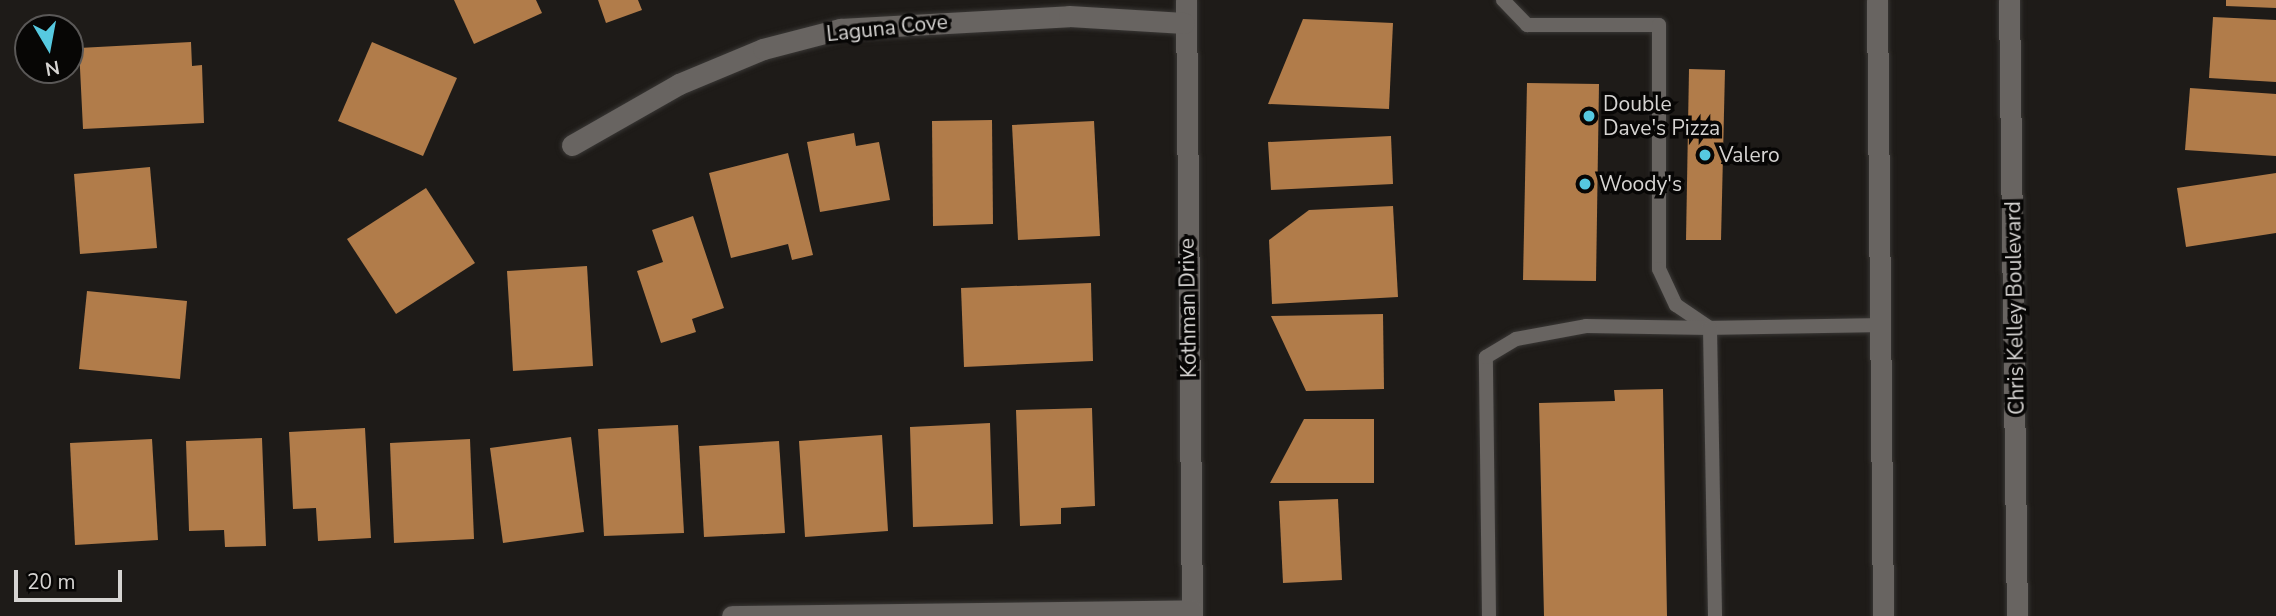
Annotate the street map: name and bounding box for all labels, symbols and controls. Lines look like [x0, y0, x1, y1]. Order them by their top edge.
street label: Laguna Cove [825, 9, 949, 47]
north arrow [14, 14, 84, 84]
text: N [43, 54, 62, 82]
place label: Double Dave's Pizza [1603, 91, 1720, 141]
marker: Double Dave's Pizza [1581, 108, 1597, 124]
place label: Valero [1719, 142, 1780, 168]
marker: Valero [1697, 147, 1713, 163]
place label: Woody's [1599, 171, 1682, 197]
marker: Woody's [1577, 176, 1593, 192]
street label: Chris Kelley Boulevard [2001, 201, 2029, 415]
street label: Kothman Drive [1174, 238, 1202, 378]
scale bar [18, 556, 126, 600]
text: 20 m [27, 568, 76, 596]

